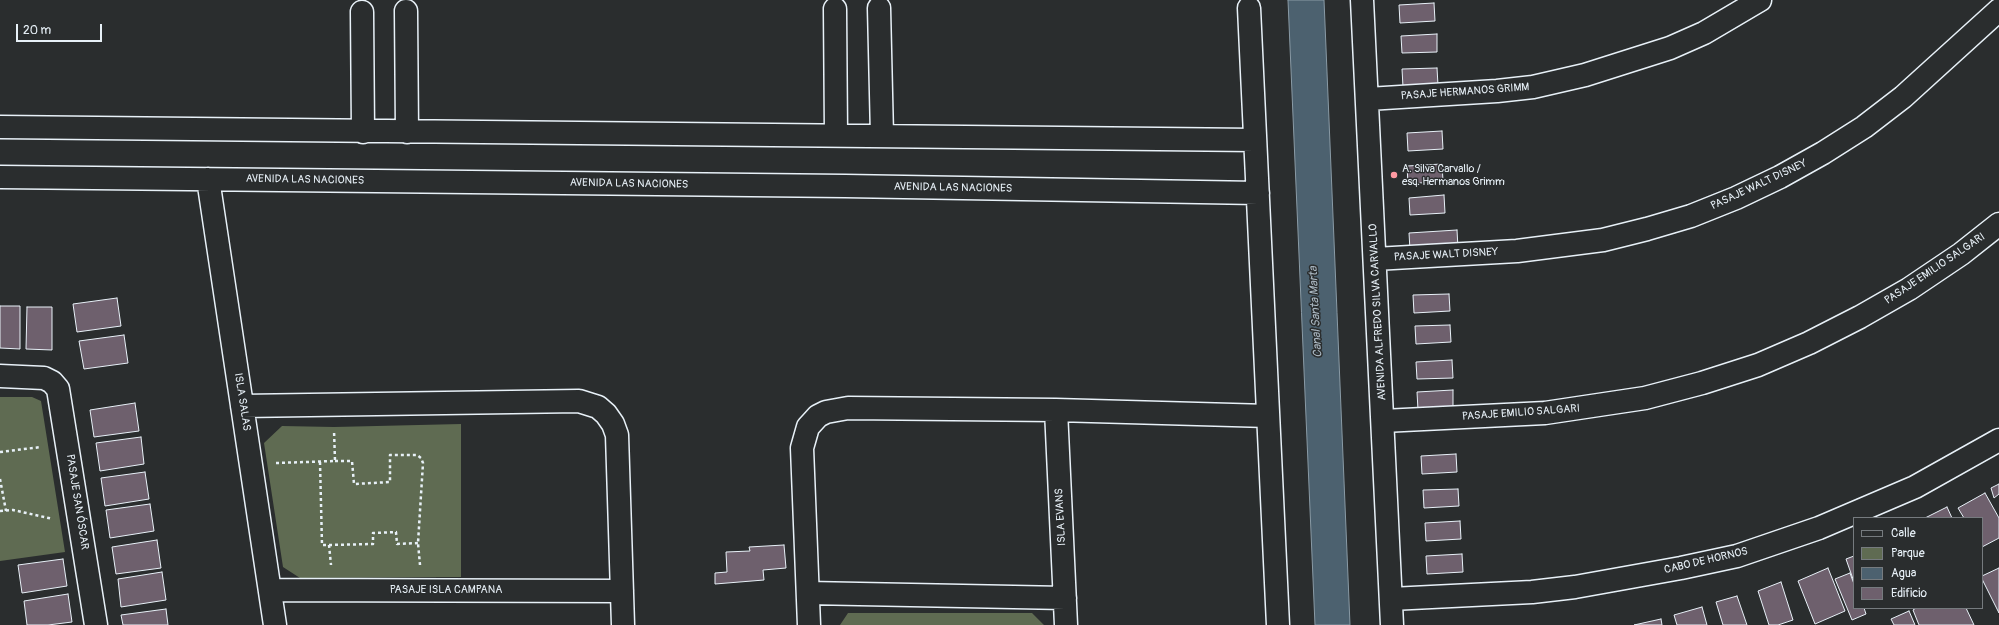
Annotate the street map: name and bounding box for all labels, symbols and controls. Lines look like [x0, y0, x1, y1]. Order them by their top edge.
scale bar [18, 16, 104, 42]
text: 20 m [23, 23, 51, 38]
street label: PASAJE HERMANOS GRIMM [1400, 81, 1530, 103]
street label: PASAJE WALT DISNEY [1709, 157, 1809, 213]
place label: A. Silva Carvallo / esq. Hermanos Grimm [1402, 162, 1505, 188]
marker: A. Silva Carvallo / esq. Hermanos Grimm [1389, 170, 1399, 180]
street label: AVENIDA LAS NACIONES [246, 172, 364, 188]
street label: AVENIDA LAS NACIONES [570, 176, 688, 192]
street label: AVENIDA LAS NACIONES [894, 180, 1012, 196]
street label: AVENIDA ALFREDO SILVA CARVALLO [1367, 223, 1389, 401]
street label: PASAJE EMILIO SALGARI [1882, 231, 1988, 307]
street label: PASAJE WALT DISNEY [1393, 246, 1499, 264]
water label: Canal Santa Marta [1306, 266, 1326, 358]
street label: ISLA SALAS [231, 372, 253, 432]
street label: PASAJE EMILIO SALGARI [1462, 402, 1580, 424]
street label: PASAJE SAN ÓSCAR [63, 453, 91, 551]
street label: ISLA EVANS [1053, 488, 1069, 546]
legend [1853, 517, 1983, 609]
text: Calle [1891, 526, 1916, 541]
street label: CABO DE HORNOS [1663, 545, 1749, 577]
text: Parque [1891, 546, 1925, 561]
text: Agua [1891, 566, 1916, 581]
street label: PASAJE ISLA CAMPANA [390, 583, 502, 597]
text: Edificio [1891, 586, 1927, 601]

